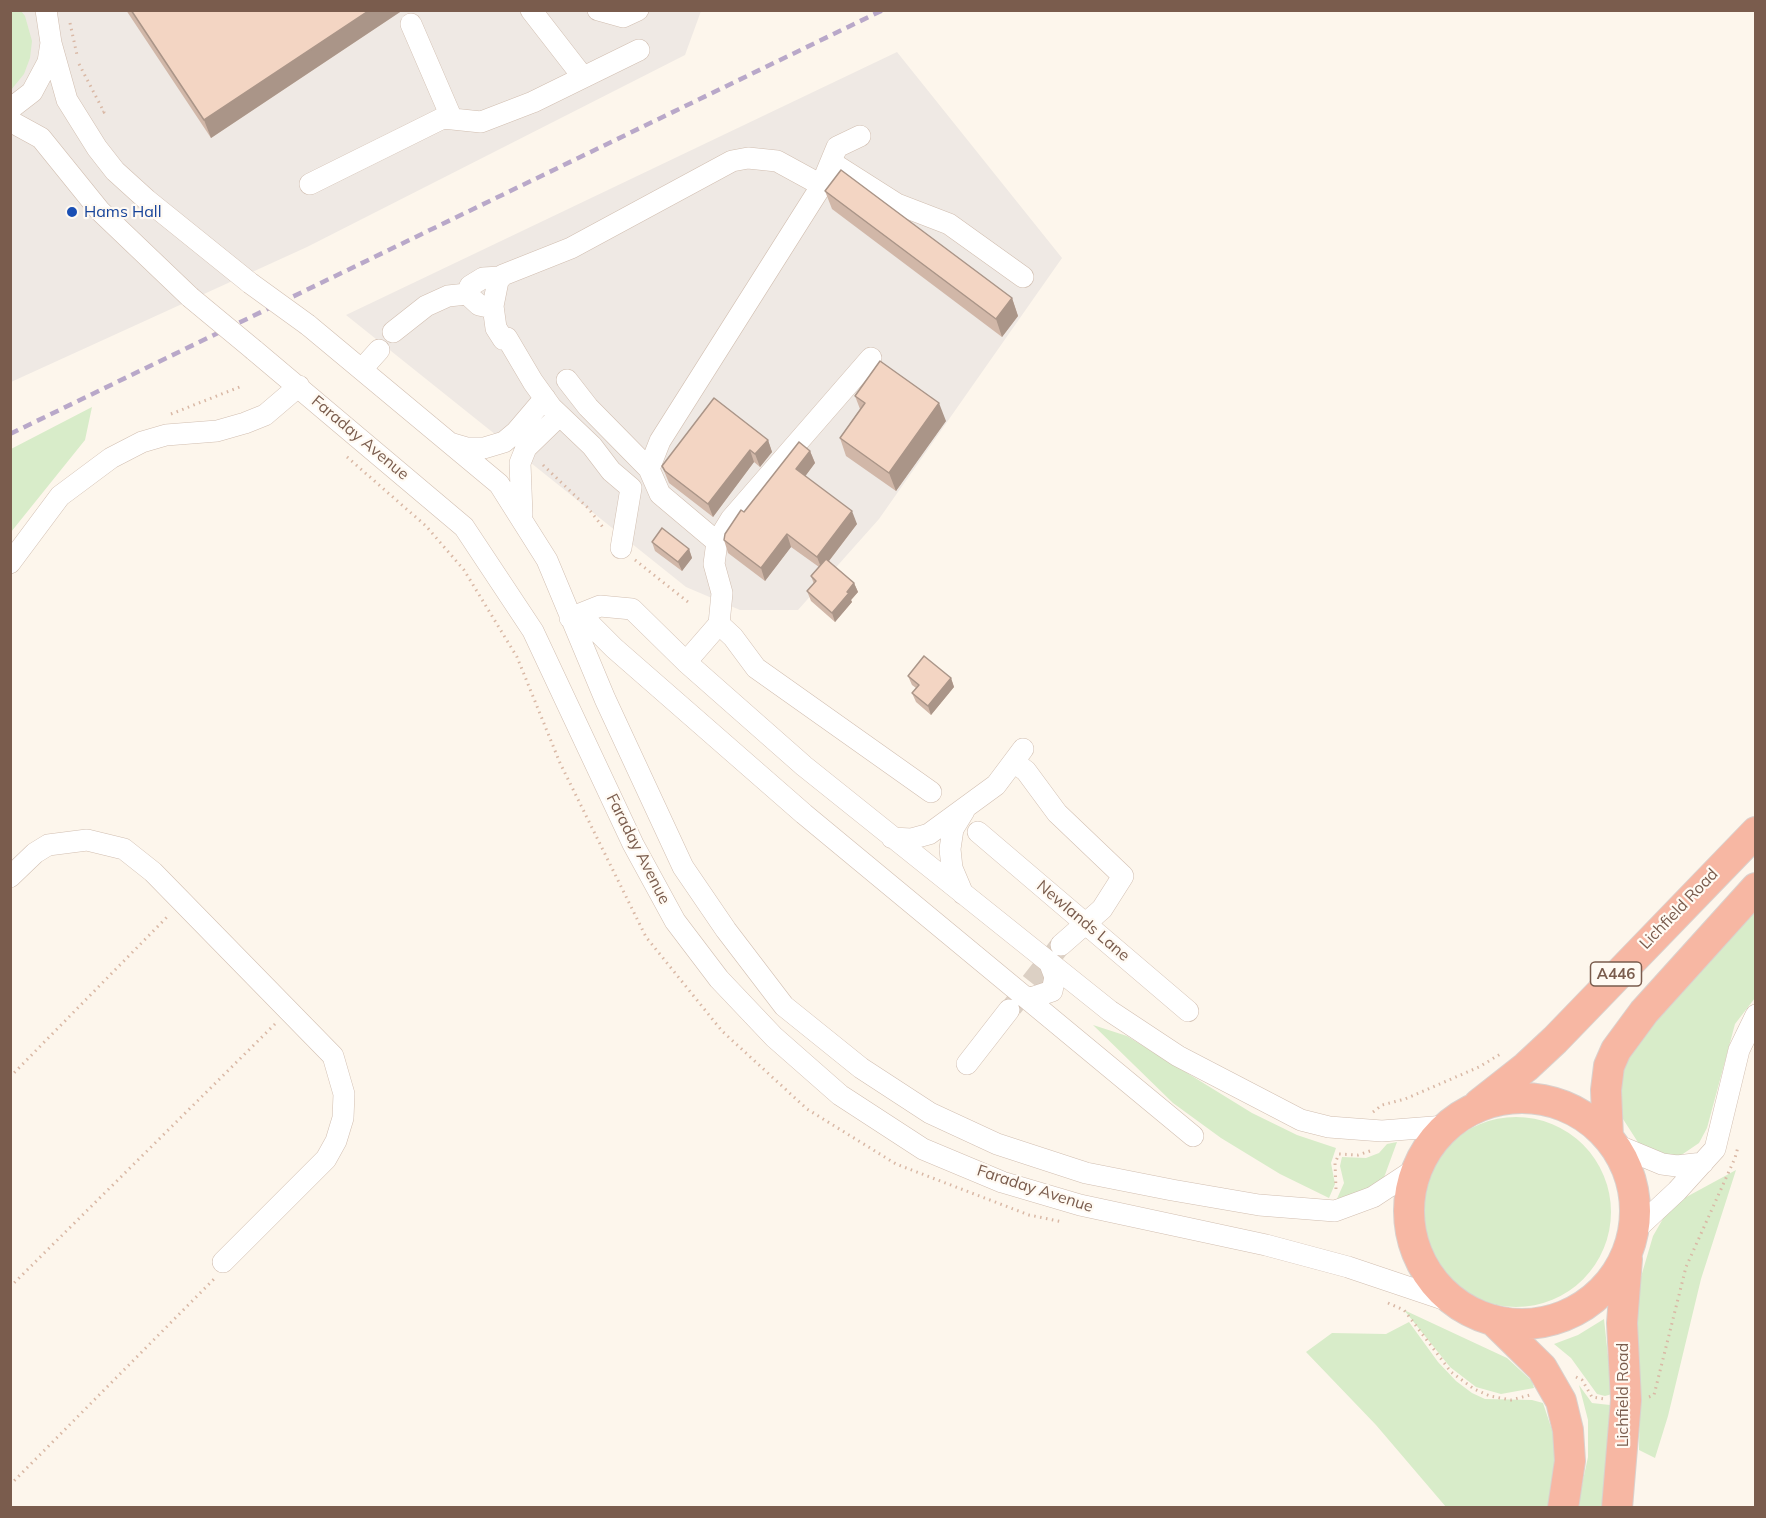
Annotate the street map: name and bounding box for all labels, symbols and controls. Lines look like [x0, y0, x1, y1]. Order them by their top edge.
place label: Hams Hall [84, 202, 161, 222]
marker: Hams Hall [65, 205, 79, 219]
street label: Faraday Avenue [307, 392, 413, 484]
street label: Faraday Avenue [602, 791, 674, 907]
street label: Lichfield Road [1636, 865, 1722, 953]
street label: Newlands Lane [1033, 877, 1133, 965]
road number: A446 [1590, 962, 1642, 986]
street label: Faraday Avenue [974, 1161, 1096, 1217]
street label: Lichfield Road [1613, 1343, 1633, 1447]

